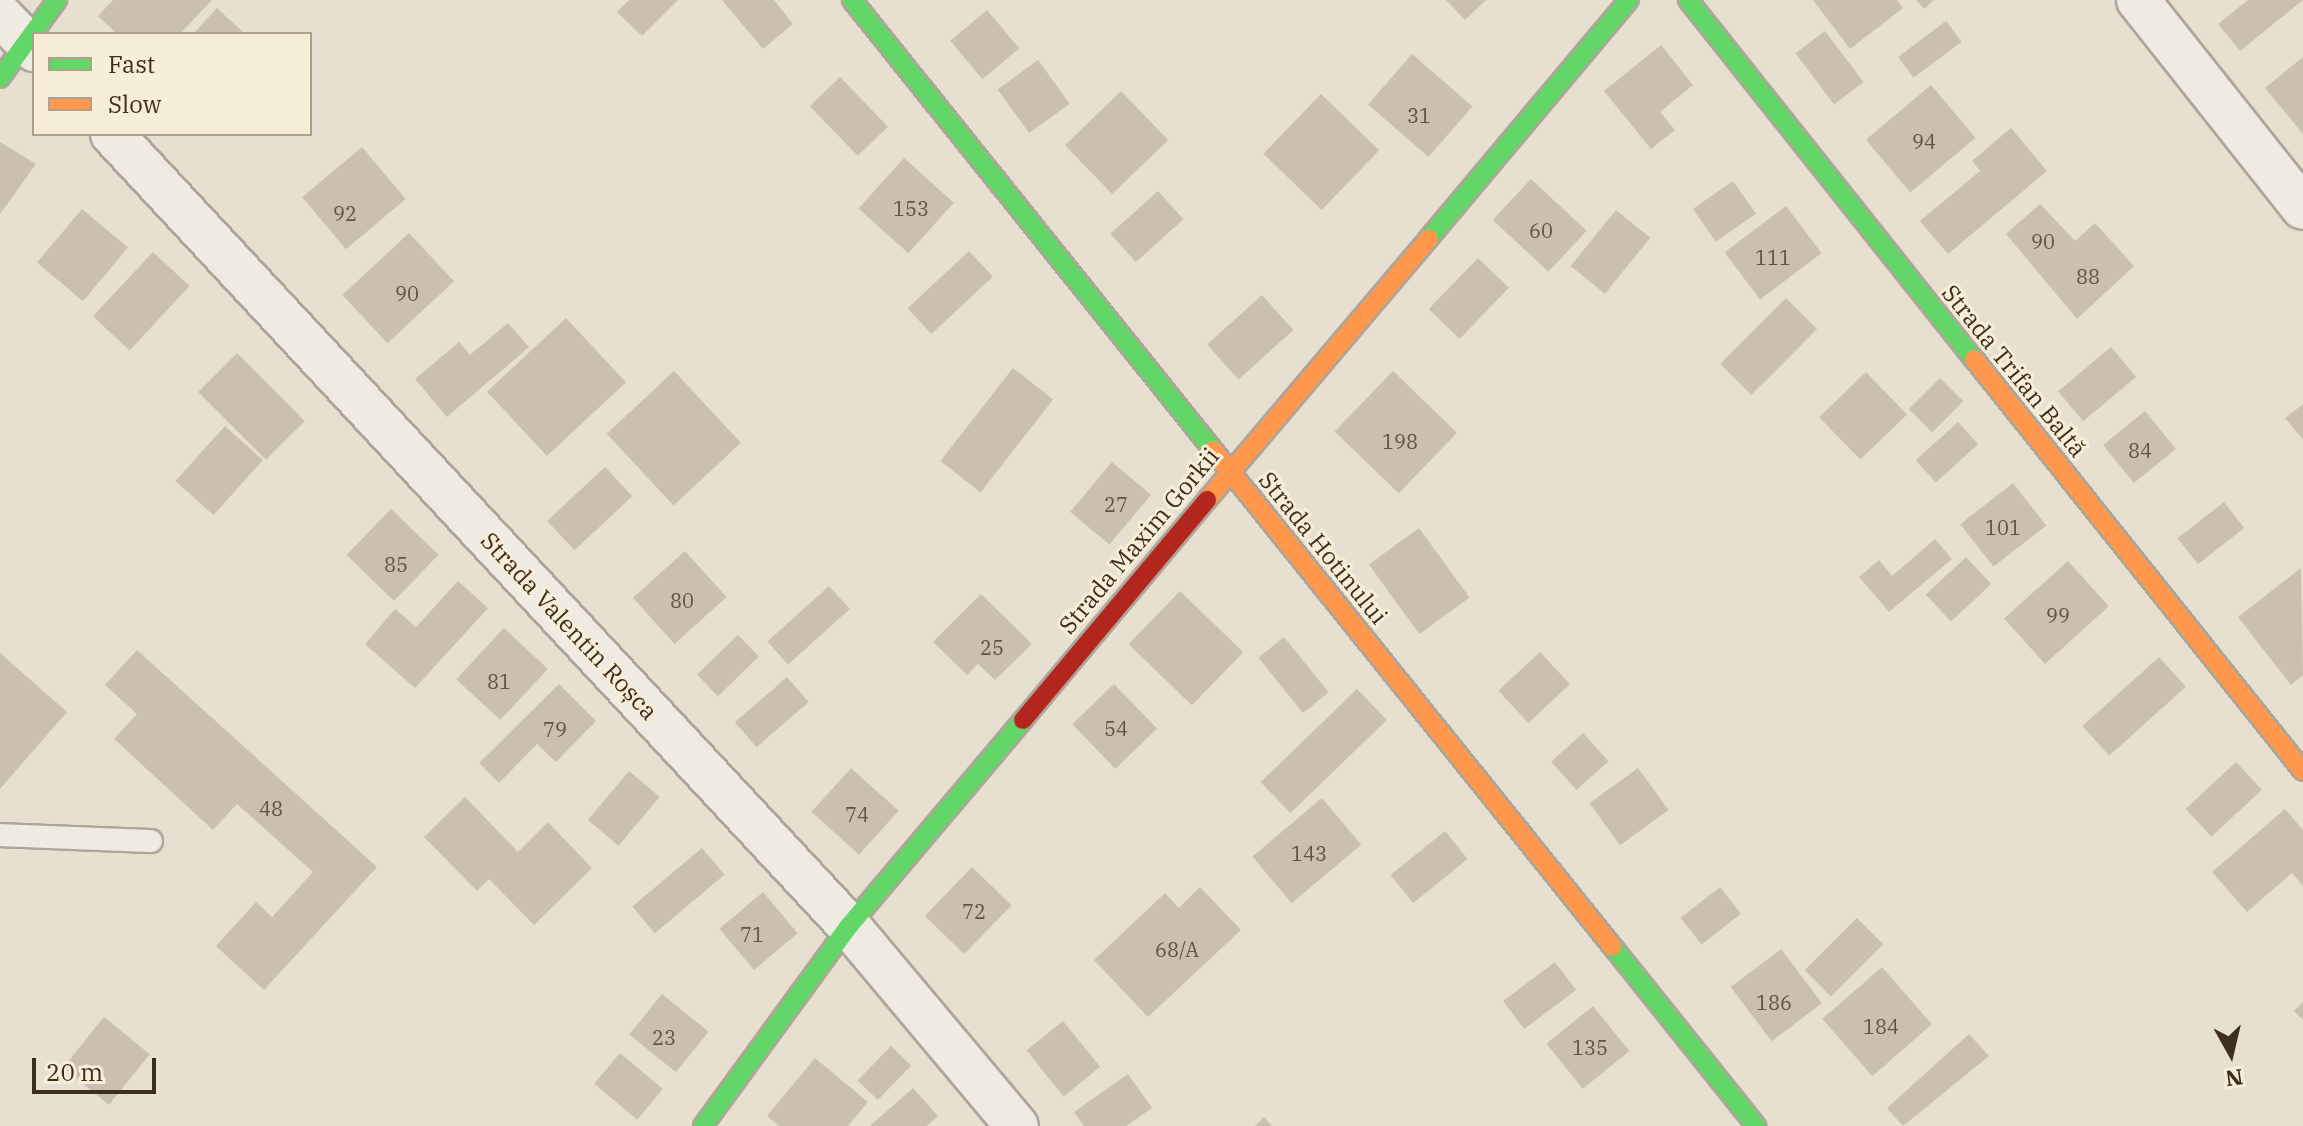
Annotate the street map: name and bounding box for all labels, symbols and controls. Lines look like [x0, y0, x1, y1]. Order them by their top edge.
legend [32, 32, 312, 136]
text: Fast [108, 48, 155, 80]
text: Slow [108, 88, 161, 120]
house number: 31 [1407, 103, 1431, 127]
house number: 94 [1912, 129, 1936, 153]
house number: 153 [893, 196, 929, 220]
house number: 92 [333, 201, 357, 225]
house number: 60 [1529, 218, 1553, 242]
house number: 90 [2031, 229, 2055, 253]
house number: 111 [1755, 245, 1791, 269]
house number: 88 [2076, 264, 2100, 288]
street label: Strada Trifan Baltă [1936, 279, 2092, 463]
house number: 90 [395, 281, 419, 305]
house number: 198 [1382, 429, 1418, 453]
house number: 84 [2128, 438, 2152, 462]
street label: Strada Maxim Gorkii [1053, 442, 1225, 640]
street label: Strada Hotinului [1253, 466, 1393, 630]
house number: 27 [1104, 492, 1128, 516]
house number: 101 [1985, 515, 2021, 539]
street label: Strada Valentin Roșca [475, 526, 663, 726]
house number: 85 [384, 552, 408, 576]
house number: 80 [670, 588, 694, 612]
house number: 99 [2046, 603, 2070, 627]
house number: 25 [980, 635, 1004, 659]
house number: 81 [487, 669, 511, 693]
house number: 54 [1104, 716, 1128, 740]
house number: 79 [543, 717, 567, 741]
house number: 48 [259, 796, 283, 820]
house number: 74 [845, 802, 869, 826]
house number: 143 [1291, 841, 1327, 865]
house number: 72 [962, 899, 986, 923]
house number: 71 [740, 922, 764, 946]
house number: 68/A [1155, 937, 1199, 961]
house number: 186 [1756, 990, 1792, 1014]
house number: 184 [1863, 1014, 1899, 1038]
north arrow [2191, 1014, 2271, 1094]
house number: 23 [652, 1025, 676, 1049]
house number: 135 [1572, 1035, 1608, 1059]
scale bar [36, 1042, 160, 1092]
text: 20 m [46, 1056, 103, 1088]
text: N [2224, 1063, 2245, 1094]

